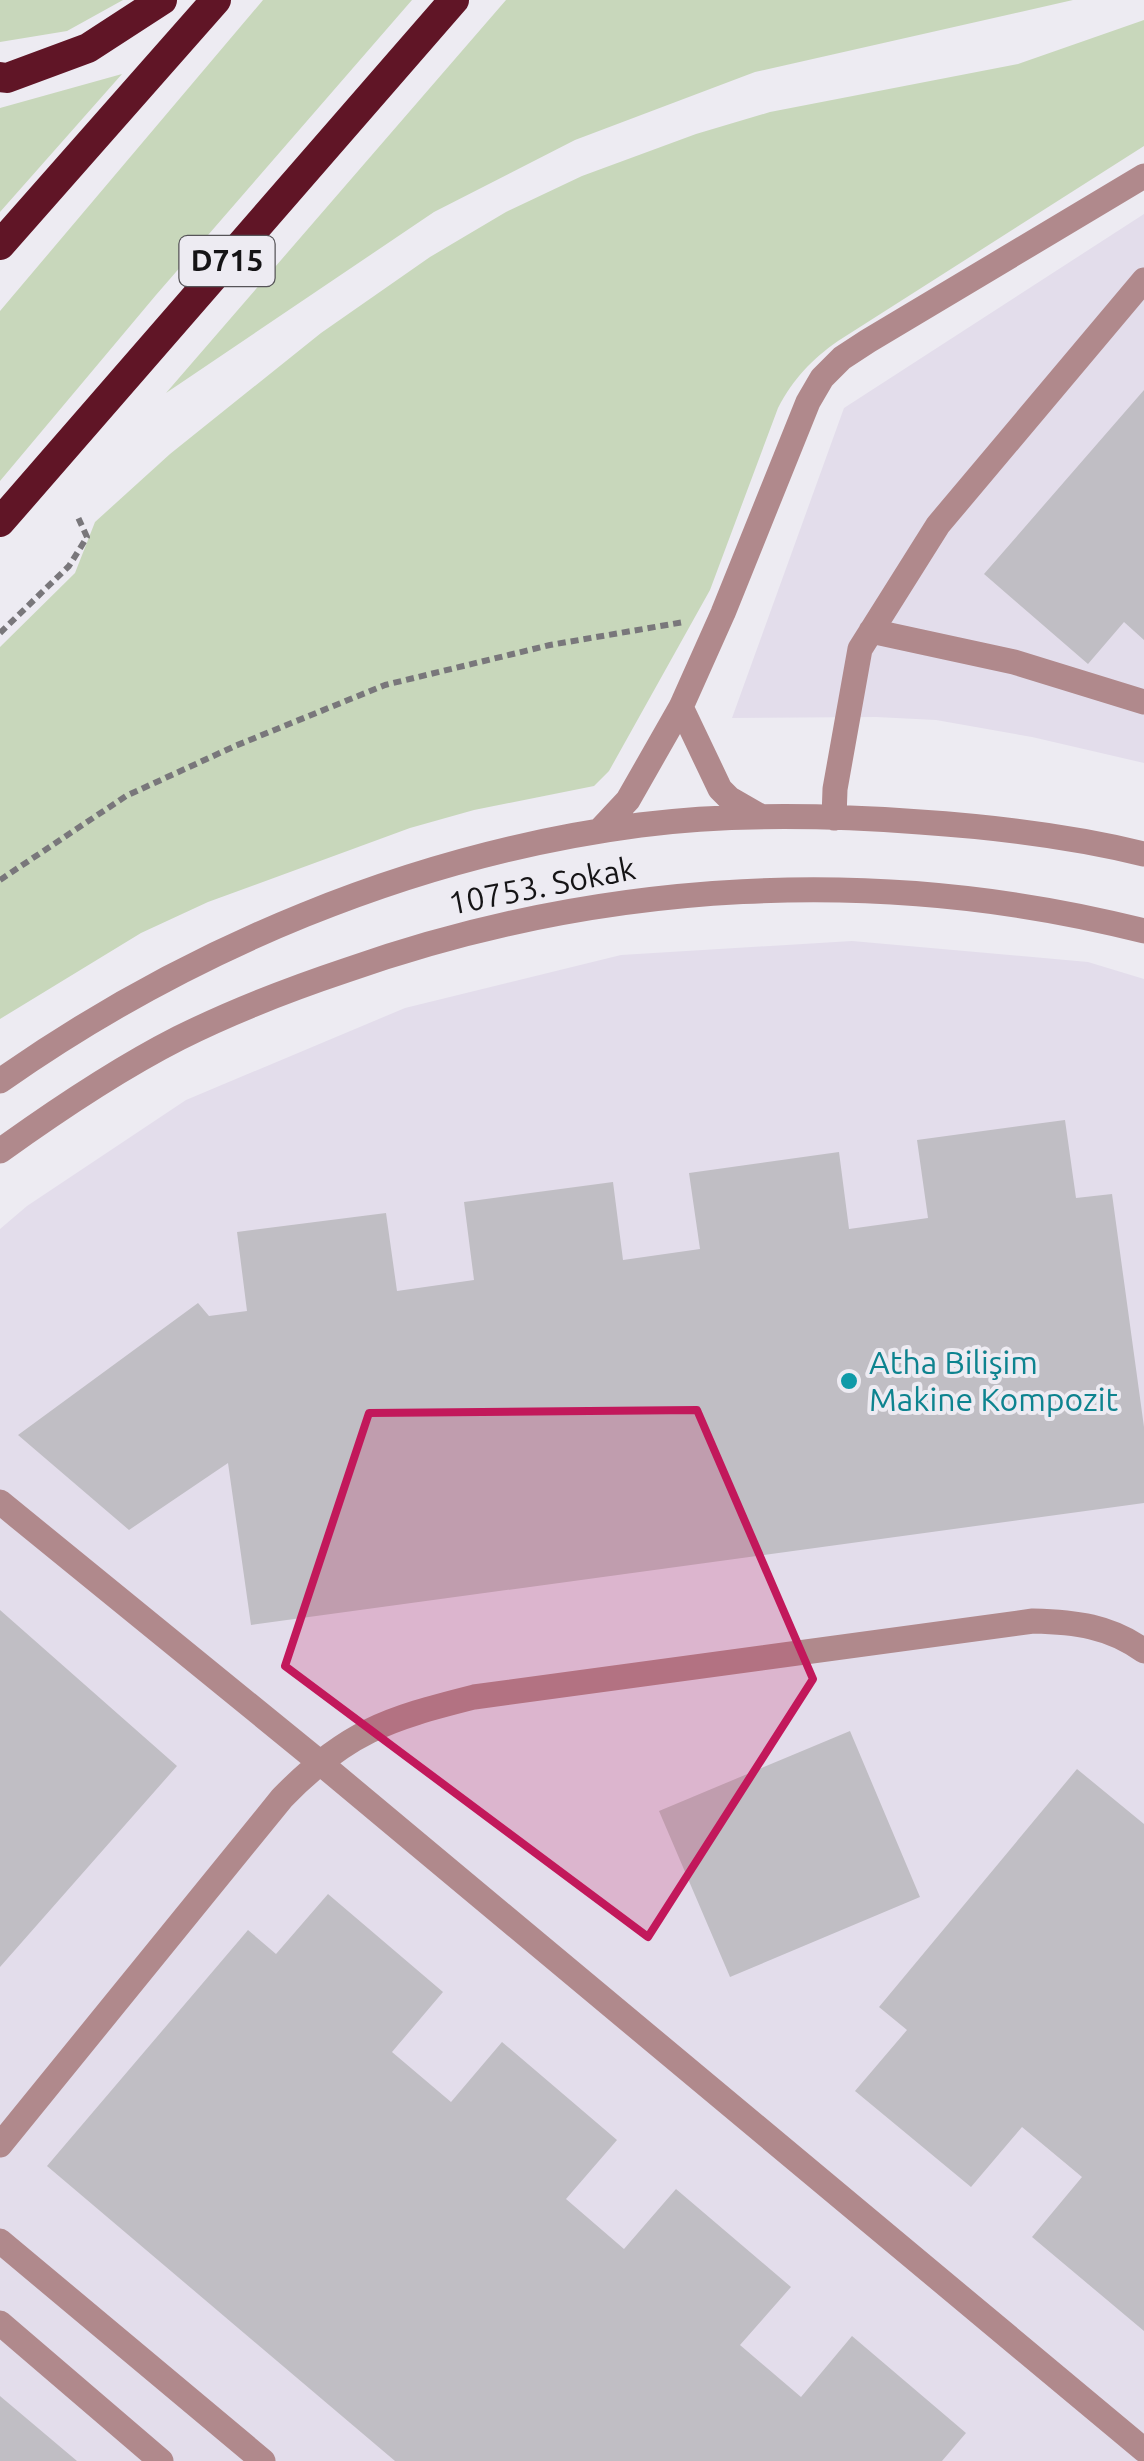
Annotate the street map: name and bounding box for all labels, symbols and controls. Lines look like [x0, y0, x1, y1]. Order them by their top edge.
road number: D715 [180, 236, 274, 286]
street label: 10753. Sokak [445, 849, 638, 921]
place label: Atha Bilişim Makine Kompozit [869, 1344, 1119, 1417]
marker: Atha Bilişim Makine Kompozit [838, 1370, 860, 1392]

